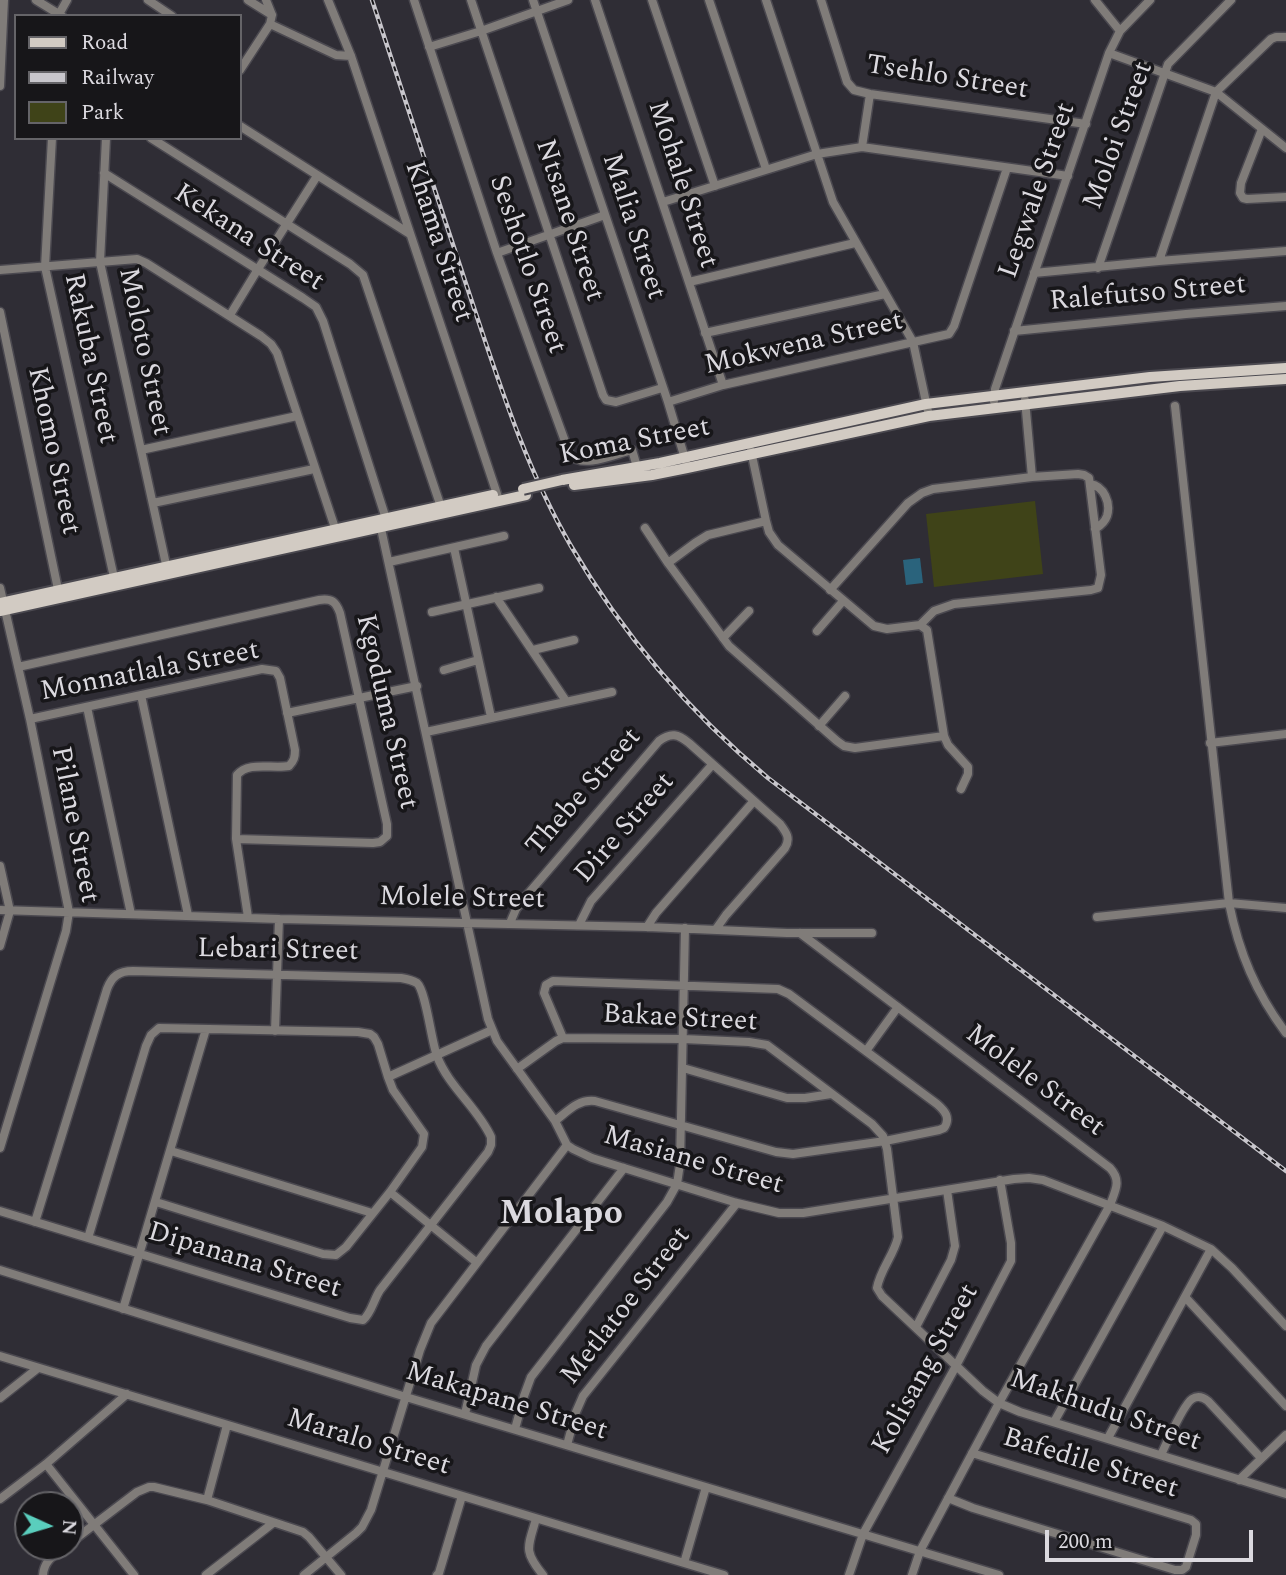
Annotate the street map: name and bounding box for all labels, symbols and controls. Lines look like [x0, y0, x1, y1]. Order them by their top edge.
legend [14, 14, 242, 140]
text: Road [81, 27, 128, 59]
street label: Tsehlo Street [864, 50, 1030, 108]
street label: Moloi Street [1078, 58, 1162, 214]
text: Railway [81, 62, 154, 94]
text: Park [81, 97, 124, 129]
street label: Mohale Street [638, 97, 724, 273]
street label: Legwale Street [993, 99, 1085, 283]
street label: Ntsane Street [526, 136, 610, 306]
street label: Malia Street [593, 150, 671, 304]
street label: Khama Street [395, 157, 479, 327]
street label: Seshotlo Street [480, 171, 572, 359]
street label: Kekana Street [167, 178, 329, 300]
street label: Moloto Street [109, 265, 177, 439]
street label: Ralefutso Street [1048, 270, 1248, 320]
street label: Rakuba Street [55, 271, 123, 447]
street label: Mokwena Street [702, 306, 906, 384]
street label: Khomo Street [18, 364, 86, 538]
street label: Koma Street [557, 412, 713, 474]
street label: Kgoduma Street [346, 611, 424, 813]
street label: Monnatlala Street [38, 635, 262, 711]
street label: Thebe Street [520, 722, 650, 864]
street label: Pilane Street [41, 744, 105, 906]
street label: Dire Street [569, 767, 683, 891]
street label: Molele Street [379, 882, 545, 918]
street label: Lebari Street [197, 934, 359, 970]
street label: Bakae Street [602, 999, 758, 1041]
street label: Molele Street [958, 1019, 1110, 1145]
street label: Masiane Street [599, 1120, 787, 1204]
district label: Molapo [499, 1195, 623, 1237]
street label: Dipanana Street [143, 1217, 345, 1307]
street label: Metlatoe Street [555, 1221, 699, 1393]
street label: Kolisang Street [866, 1279, 988, 1461]
street label: Makapane Street [401, 1356, 611, 1450]
street label: Makhudu Street [1005, 1364, 1205, 1460]
street label: Maralo Street [282, 1403, 454, 1485]
street label: Bafedile Street [998, 1422, 1182, 1508]
north arrow [14, 1491, 84, 1561]
scale bar [1048, 1516, 1256, 1560]
text: N [53, 1519, 83, 1536]
text: 200 m [1058, 1526, 1113, 1558]

